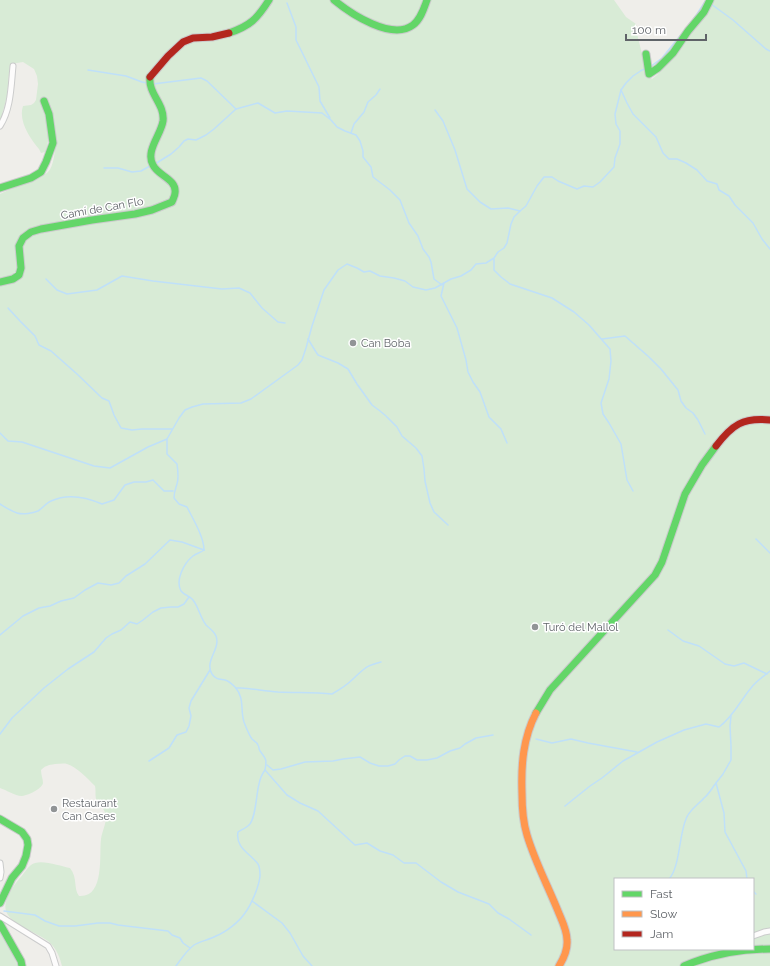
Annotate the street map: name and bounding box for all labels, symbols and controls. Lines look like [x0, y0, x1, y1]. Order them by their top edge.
scale bar [626, 16, 706, 42]
text: 100 m [632, 23, 666, 37]
street label: Camí de Can Flo [60, 195, 145, 222]
place label: Can Boba [361, 337, 410, 350]
marker: Can Boba [348, 338, 358, 348]
place label: Turó del Mallol [543, 621, 618, 634]
marker: Turó del Mallol [530, 622, 540, 632]
place label: Restaurant Can Cases [62, 797, 117, 823]
marker: Restaurant Can Cases [49, 804, 59, 814]
legend [614, 878, 754, 950]
text: Fast [650, 887, 673, 901]
text: Slow [650, 907, 677, 921]
text: Jam [650, 927, 673, 941]

